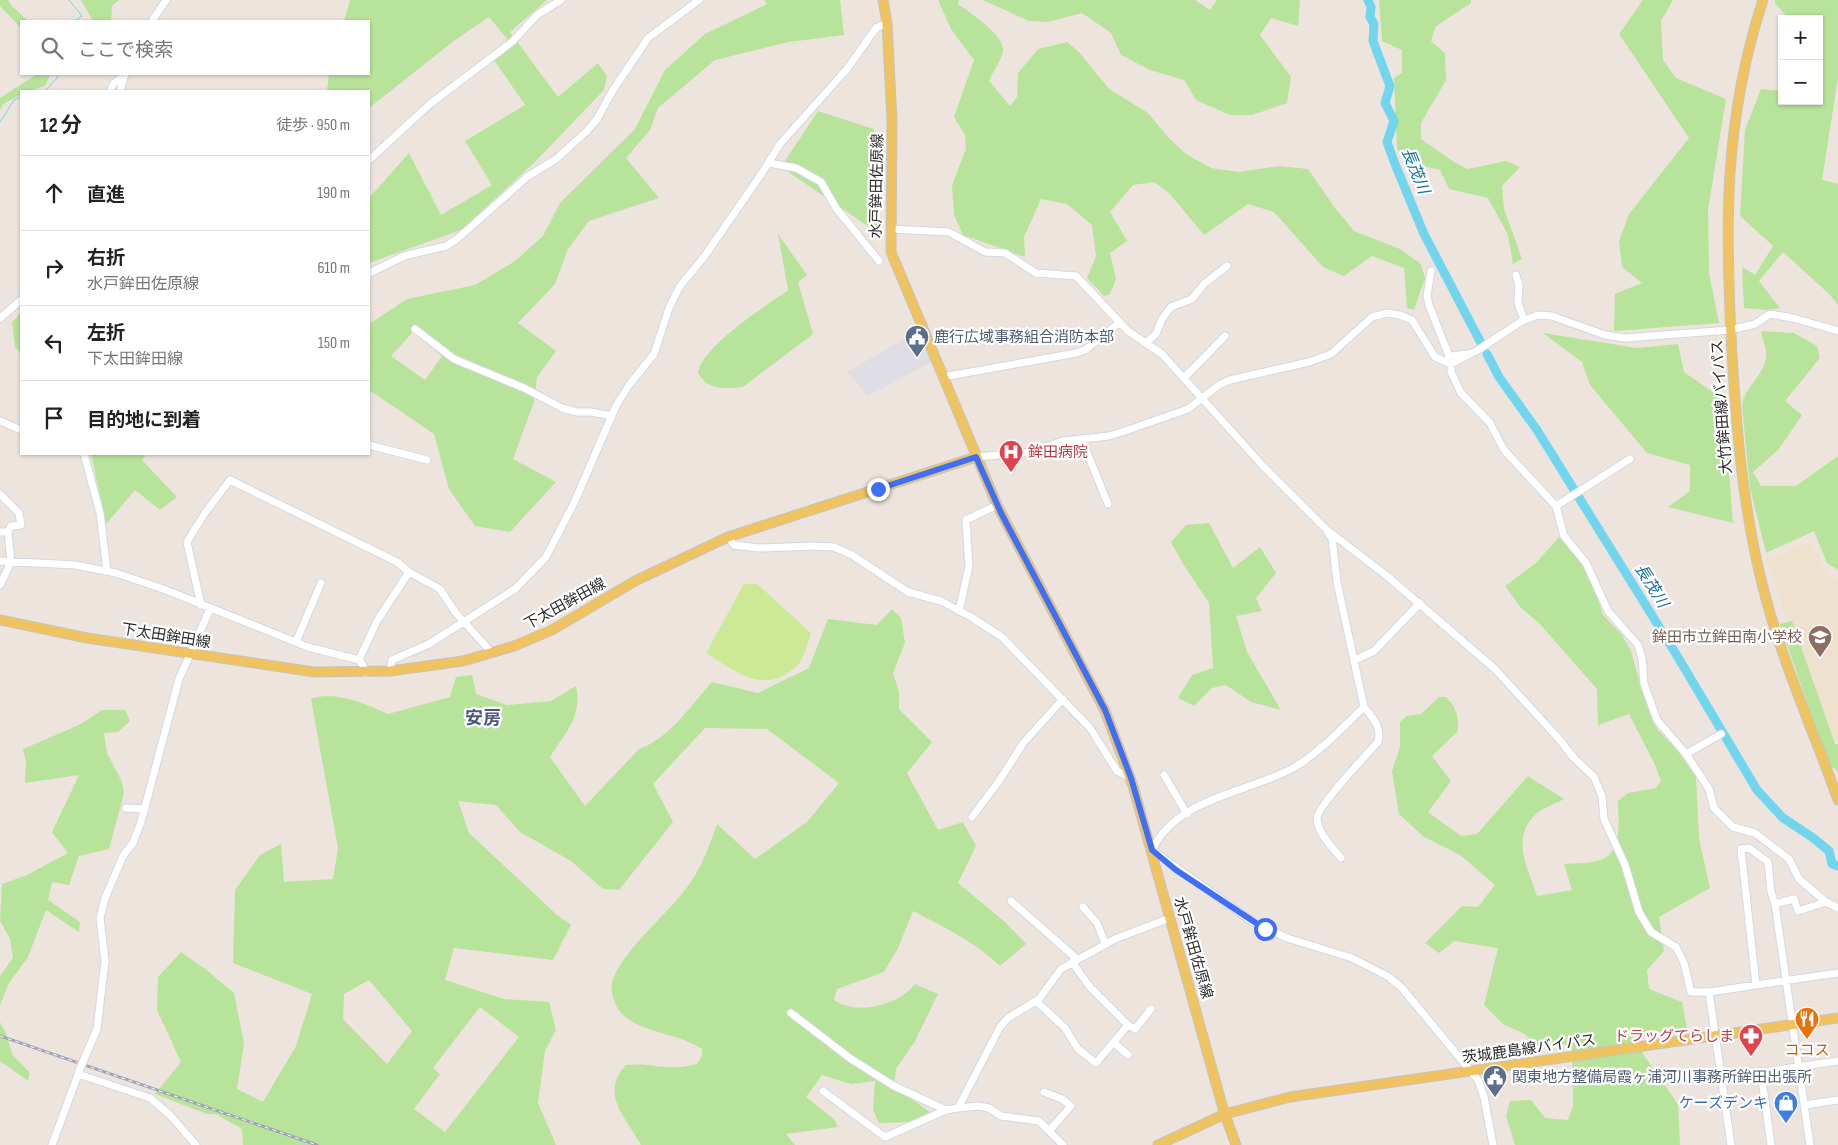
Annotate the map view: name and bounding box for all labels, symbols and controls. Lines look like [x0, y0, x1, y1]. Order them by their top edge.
map controls [1778, 15, 1823, 105]
button: + [1778, 15, 1823, 60]
search box [20, 20, 370, 75]
icon: search [38, 34, 66, 62]
text: ここで検索 [78, 39, 173, 62]
button: − [1778, 60, 1823, 105]
text: 12 分 [40, 113, 82, 138]
text: 徒歩 · 950 m [276, 116, 350, 135]
street label: 水戸鉾田佐原線 [867, 133, 887, 239]
water label: 長茂川 [1397, 145, 1434, 199]
icon: ahead [40, 179, 68, 207]
text: 直進 [87, 184, 125, 207]
text: 190 m [317, 184, 350, 203]
text: 右折 [87, 247, 125, 270]
icon: right [40, 254, 68, 282]
text: 610 m [317, 259, 350, 278]
text: 水戸鉾田佐原線 [87, 275, 199, 294]
text: 左折 [87, 322, 125, 345]
public building icon: 鹿行広域事務組合消防本部 [904, 324, 930, 358]
place label: 鹿行広域事務組合消防本部 [934, 328, 1114, 347]
icon: left [40, 329, 68, 357]
text: 150 m [318, 334, 350, 353]
street label: 大竹鉾田線バイパス [1708, 339, 1736, 475]
text: 下太田鉾田線 [87, 350, 183, 369]
icon: arrive [40, 404, 68, 432]
text: 目的地に到着 [87, 409, 201, 432]
hospital icon: 鉾田病院 [998, 439, 1024, 473]
place label: 鉾田病院 [1028, 443, 1088, 462]
route end [867, 478, 890, 501]
water label: 長茂川 [1630, 561, 1673, 613]
street label: 下太田鉾田線 [521, 574, 609, 634]
street label: 下太田鉾田線 [120, 620, 212, 652]
school or university icon: 鉾田市立鉾田南小学校 [1807, 624, 1833, 658]
place label: 鉾田市立鉾田南小学校 [1652, 628, 1802, 647]
district label: 安房 [465, 708, 501, 729]
street label: 水戸鉾田佐原線 [1169, 895, 1217, 1001]
route start [1254, 918, 1277, 941]
restaurant icon: ココス [1794, 1006, 1820, 1040]
pharmacy icon: ドラッグてらしま [1738, 1023, 1764, 1057]
place label: ドラッグてらしま [1614, 1027, 1734, 1046]
street label: 茨城鹿島線バイパス [1461, 1030, 1597, 1068]
place label: ココス [1784, 1041, 1830, 1060]
public building icon: 関東地方整備局霞ヶ浦河川事務所鉾田出張所 [1482, 1064, 1508, 1098]
place label: 関東地方整備局霞ヶ浦河川事務所鉾田出張所 [1512, 1068, 1812, 1087]
shop icon: ケーズデンキ [1773, 1090, 1799, 1124]
place label: ケーズデンキ [1679, 1094, 1768, 1113]

